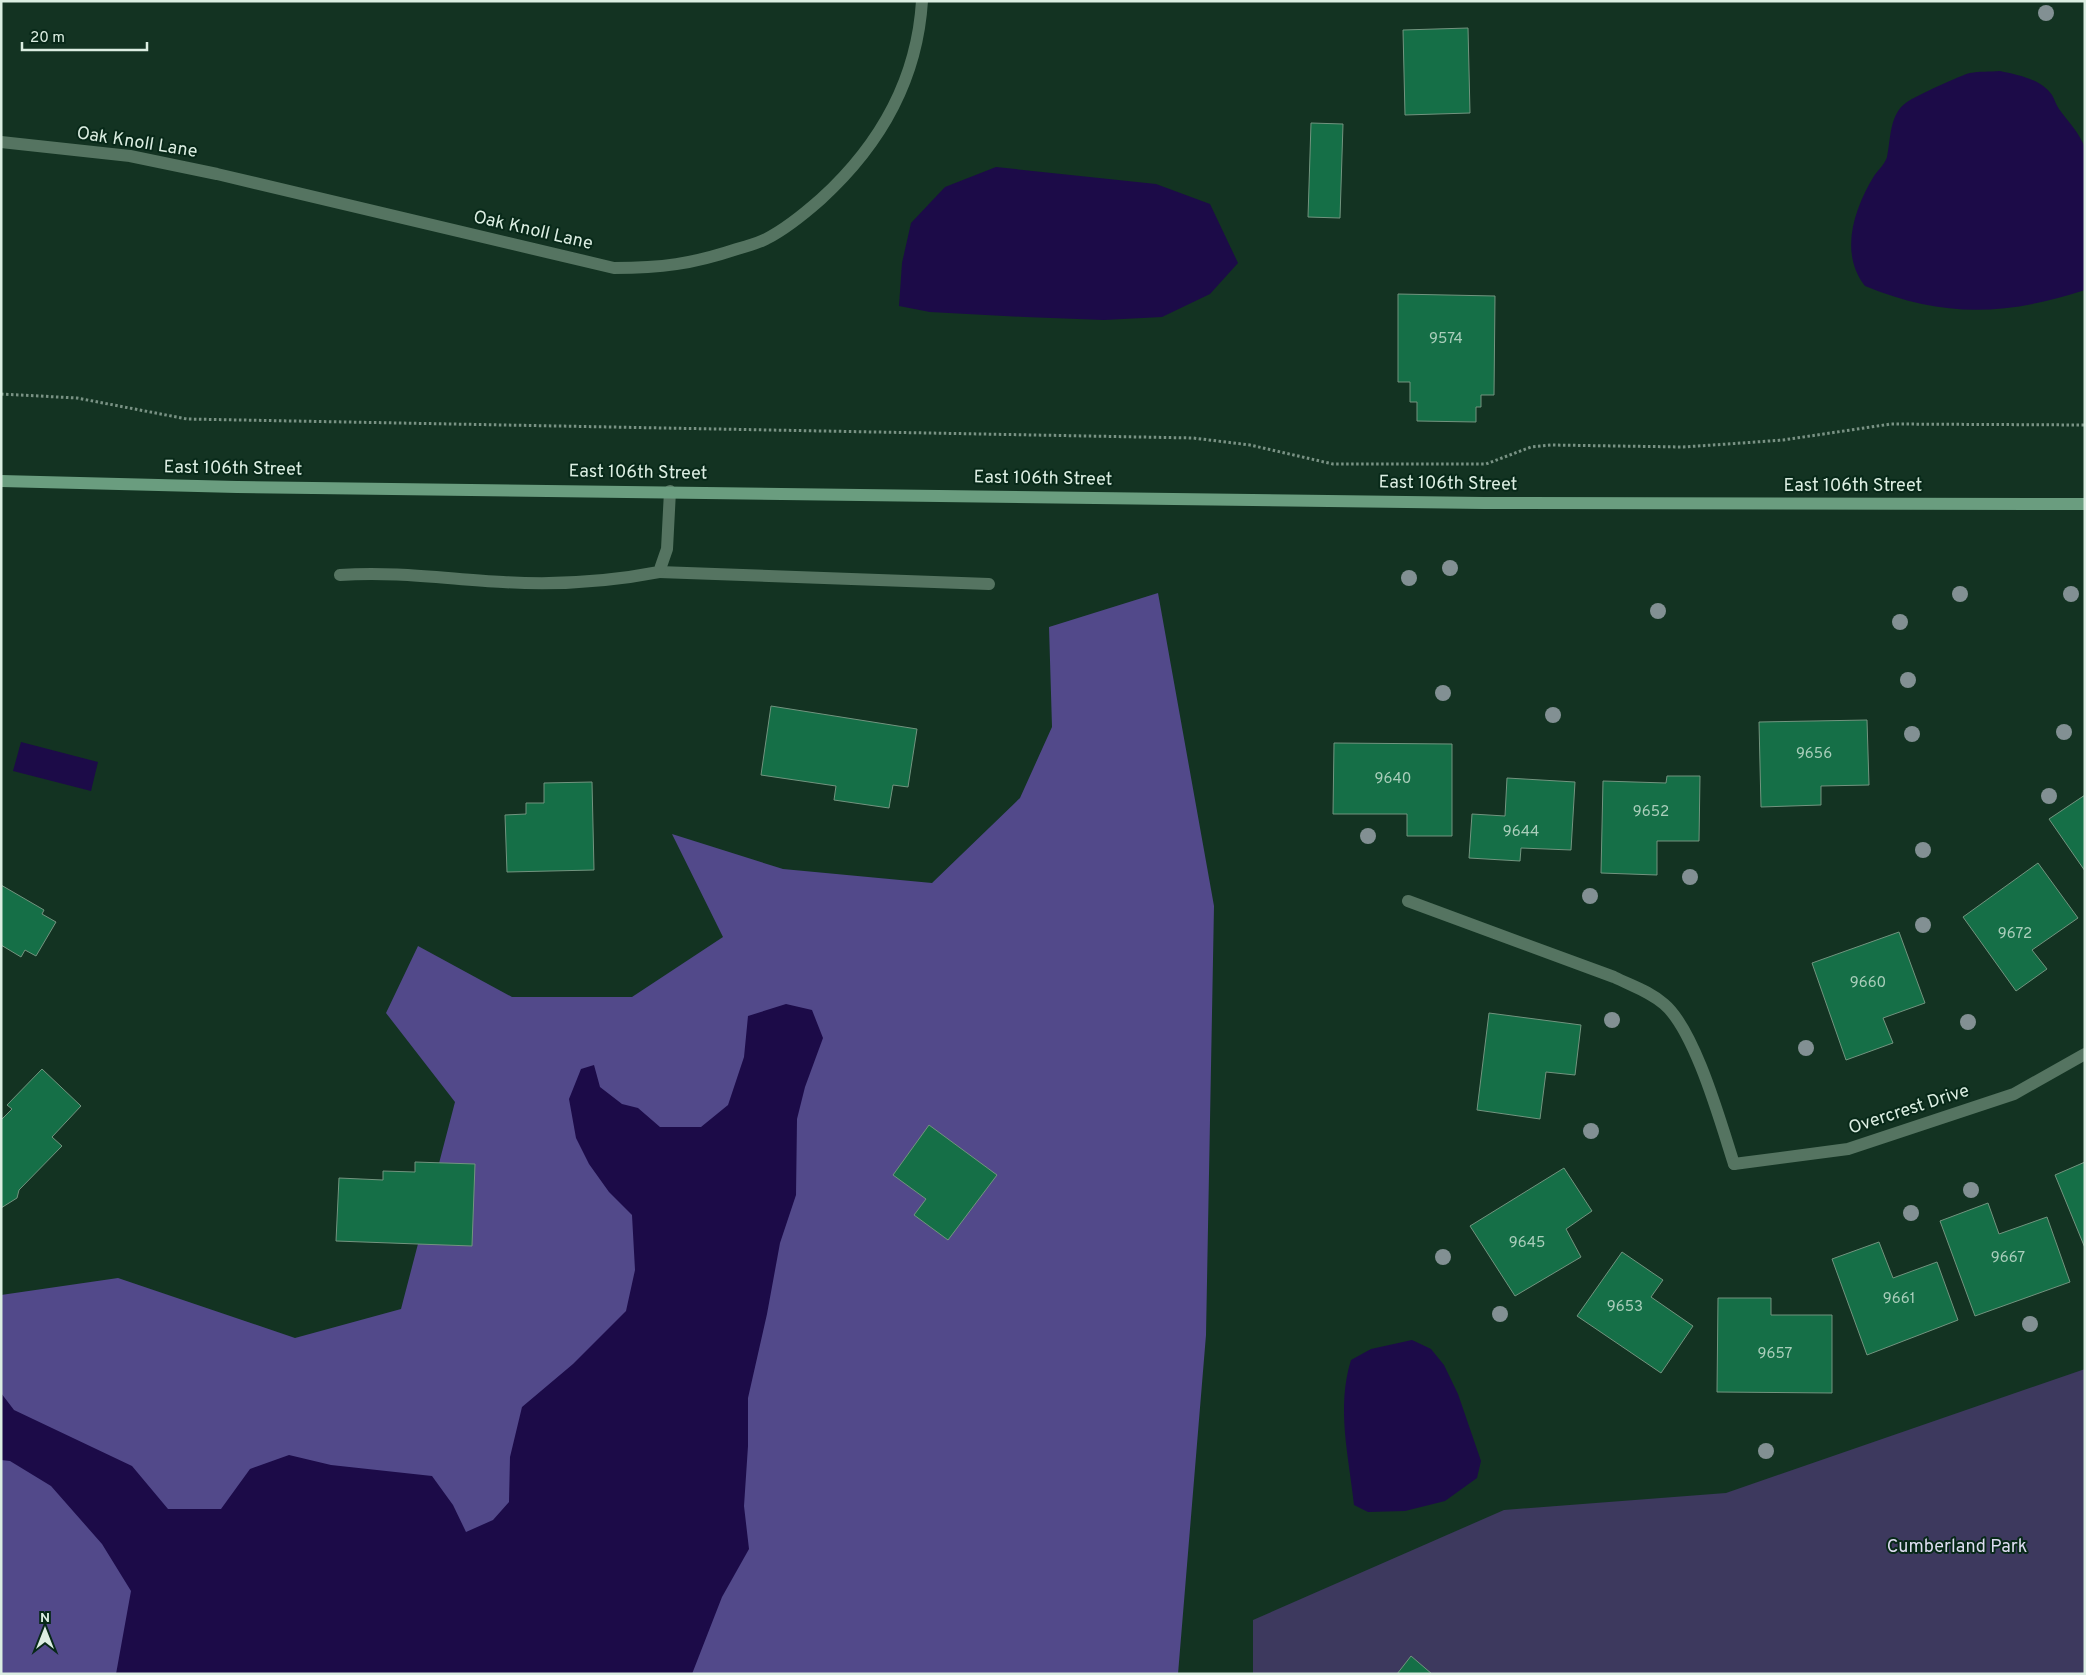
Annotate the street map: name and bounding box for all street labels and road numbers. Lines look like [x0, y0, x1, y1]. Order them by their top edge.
street label: Oak Knoll Lane [75, 122, 199, 164]
street label: Oak Knoll Lane [471, 206, 595, 256]
street label: East 106th Street [163, 456, 303, 482]
street label: East 106th Street [568, 460, 708, 486]
street label: East 106th Street [973, 466, 1113, 492]
street label: East 106th Street [1378, 471, 1518, 497]
street label: East 106th Street [1784, 475, 1922, 498]
street label: Overcrest Drive [1846, 1080, 1972, 1140]

